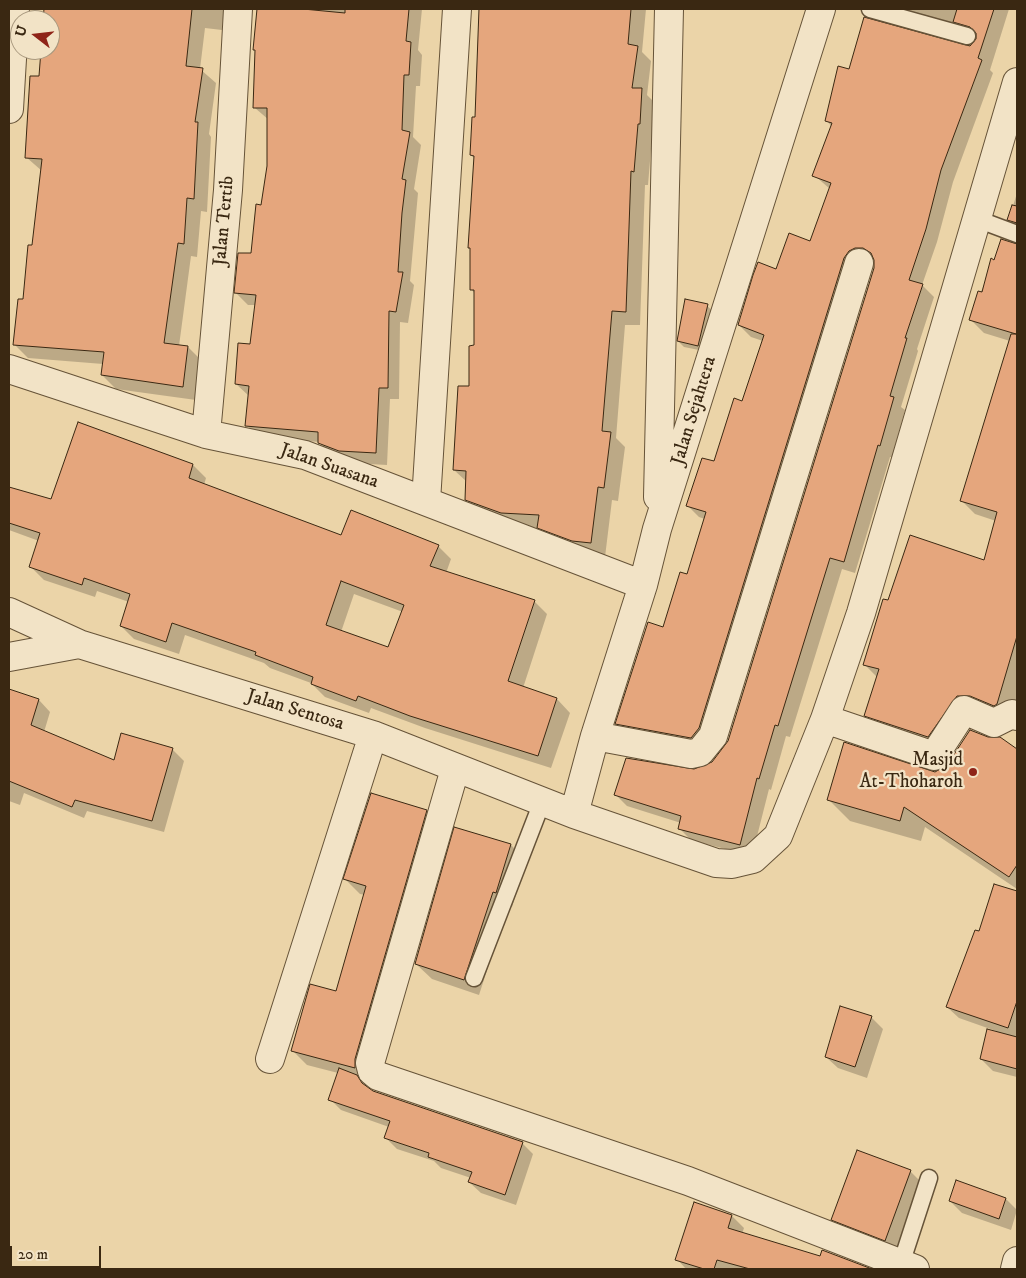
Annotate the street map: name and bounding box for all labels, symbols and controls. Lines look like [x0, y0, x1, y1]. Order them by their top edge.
north arrow [10, 10, 60, 60]
text: U [11, 23, 32, 39]
street label: Jalan Tertib [210, 175, 240, 267]
street label: Jalan Sejahtera [668, 354, 722, 468]
street label: Jalan Suasana [277, 440, 381, 494]
street label: Jalan Sentosa [244, 685, 346, 737]
place label: Masjid At-Thoharoh [859, 750, 963, 794]
marker: Masjid At-Thoharoh [967, 766, 979, 778]
scale bar [12, 1236, 104, 1268]
text: 20 m [18, 1245, 48, 1264]

